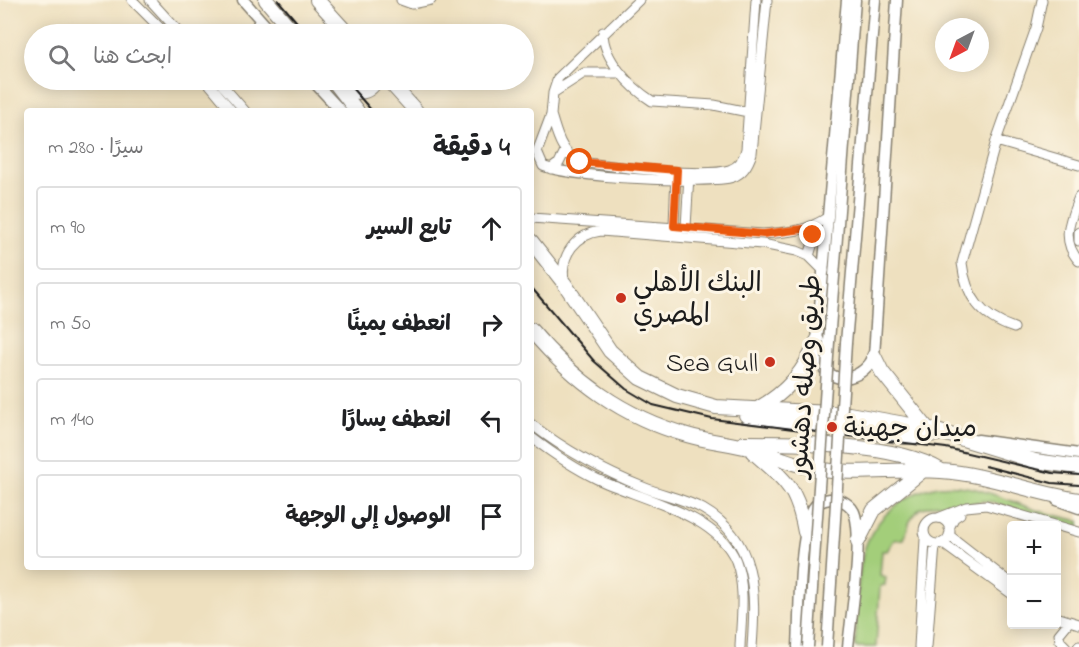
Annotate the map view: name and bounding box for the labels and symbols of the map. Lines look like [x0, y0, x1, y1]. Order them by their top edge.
north arrow [935, 18, 989, 72]
route start [566, 148, 592, 174]
route end [799, 221, 825, 247]
place label: البنك الأهلي المصري [633, 264, 762, 335]
street label: طريق وصله دهشور [780, 273, 833, 481]
marker: البنك الأهلي المصري [614, 291, 628, 305]
place label: Sea Gull [666, 345, 758, 384]
marker: Sea Gull [763, 355, 777, 369]
place label: ميدان جهينة [844, 410, 977, 449]
marker: ميدان جهينة [825, 420, 839, 434]

